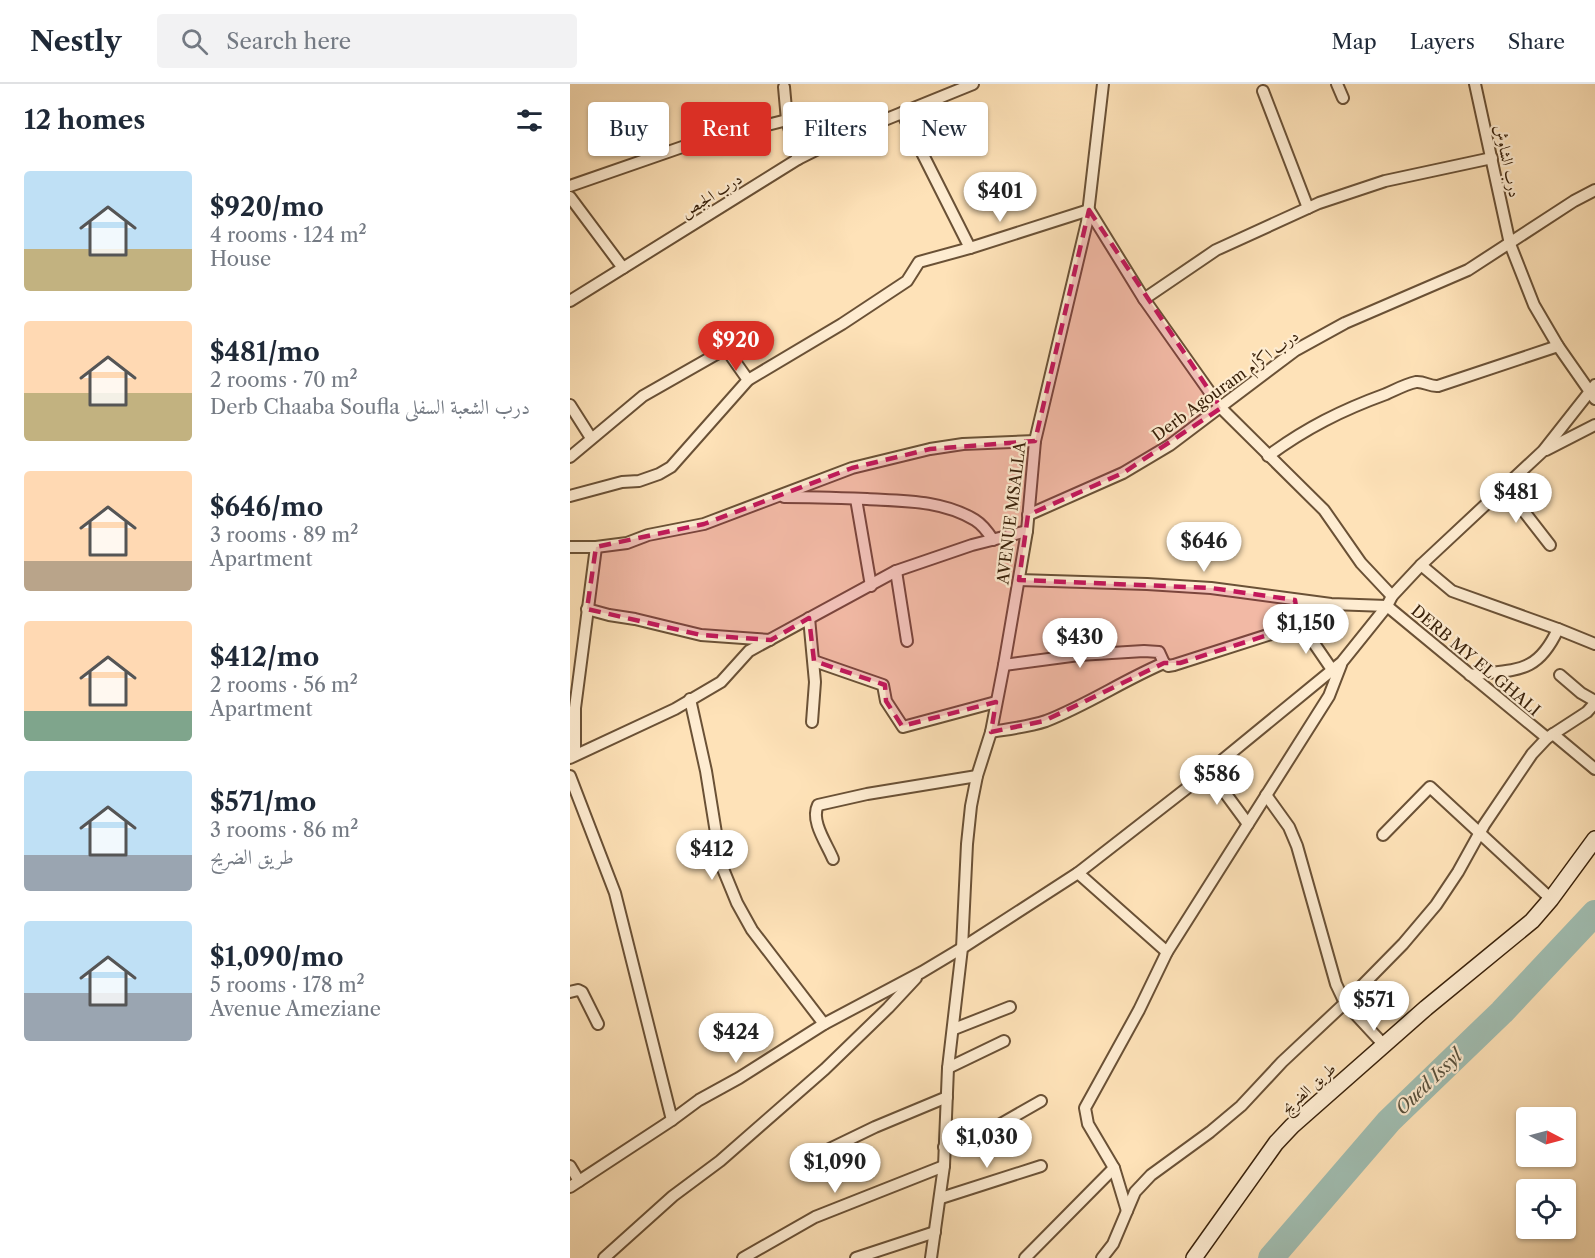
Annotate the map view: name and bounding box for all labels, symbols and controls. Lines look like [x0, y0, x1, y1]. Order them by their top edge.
search box [157, 14, 577, 68]
text: Nestly [30, 24, 121, 58]
icon: search [178, 25, 211, 58]
text: Search here [226, 28, 351, 55]
text: Map [1332, 29, 1377, 54]
text: Layers [1410, 29, 1475, 54]
text: Share [1508, 29, 1565, 54]
chip: Buy [588, 102, 669, 156]
chip: Rent [681, 102, 771, 156]
chip: Filters [783, 102, 888, 156]
chip: New [900, 102, 988, 156]
text: 12 homes [24, 104, 145, 136]
icon: filters [513, 104, 546, 137]
street label: درب الشاوش [1490, 123, 1525, 199]
street label: درب الجبص [676, 168, 746, 223]
pin: $401 [964, 172, 1036, 223]
text: $401 [978, 179, 1022, 203]
text: $920/mo [210, 191, 324, 223]
icon: home [72, 195, 144, 267]
text: 4 rooms · 124 m² [210, 223, 367, 247]
text: House [210, 247, 271, 271]
pin: $920 [700, 321, 772, 372]
street label: Derb Agouram درب اڭرام [1148, 325, 1305, 449]
text: $920 [712, 328, 760, 352]
text: $481/mo [210, 336, 320, 368]
icon: home [72, 345, 144, 417]
text: 2 rooms · 70 m² [210, 368, 358, 392]
text: Derb Chaaba Soufla درب الشعبة السفلى [210, 395, 530, 419]
street label: AVENUE MSALLA [992, 439, 1030, 587]
pin: $481 [1480, 473, 1552, 524]
text: $481 [1494, 480, 1538, 504]
text: $646/mo [210, 491, 323, 523]
icon: home [72, 495, 144, 567]
pin: $646 [1168, 522, 1240, 573]
text: 3 rooms · 89 m² [210, 523, 358, 547]
text: $646 [1181, 529, 1227, 553]
text: Apartment [210, 547, 313, 571]
street label: DERB MY EL GHALI [1407, 600, 1545, 720]
pin: $1,150 [1257, 604, 1355, 655]
text: $1,150 [1277, 611, 1335, 635]
pin: $430 [1044, 618, 1116, 669]
text: $430 [1056, 625, 1104, 649]
text: $412/mo [210, 641, 319, 673]
icon: home [72, 645, 144, 717]
text: 2 rooms · 56 m² [210, 673, 358, 697]
text: Apartment [210, 697, 313, 721]
pin: $586 [1181, 755, 1253, 806]
text: $586 [1194, 762, 1240, 786]
text: $571/mo [210, 786, 316, 818]
icon: home [72, 795, 144, 867]
text: 3 rooms · 86 m² [210, 818, 358, 842]
pin: $412 [676, 830, 748, 881]
text: $412 [690, 837, 734, 861]
text: طريق الضريح [210, 845, 294, 869]
text: $1,090/mo [210, 941, 343, 973]
icon: home [72, 945, 144, 1017]
text: 5 rooms · 178 m² [210, 973, 365, 997]
pin: $571 [1338, 981, 1410, 1032]
text: $571 [1353, 988, 1395, 1012]
text: Avenue Ameziane [210, 997, 381, 1021]
pin: $424 [700, 1013, 772, 1064]
text: $424 [713, 1020, 759, 1044]
water label: Oued Issyl [1391, 1043, 1469, 1119]
street label: طريق الضريح [1276, 1058, 1342, 1121]
north arrow [1516, 1107, 1576, 1167]
map controls [1516, 1107, 1576, 1239]
pin: $1,030 [938, 1118, 1036, 1169]
text: $1,030 [956, 1125, 1018, 1149]
pin: $1,090 [786, 1143, 884, 1194]
text: $1,090 [804, 1150, 866, 1174]
button: locate [1516, 1179, 1576, 1239]

